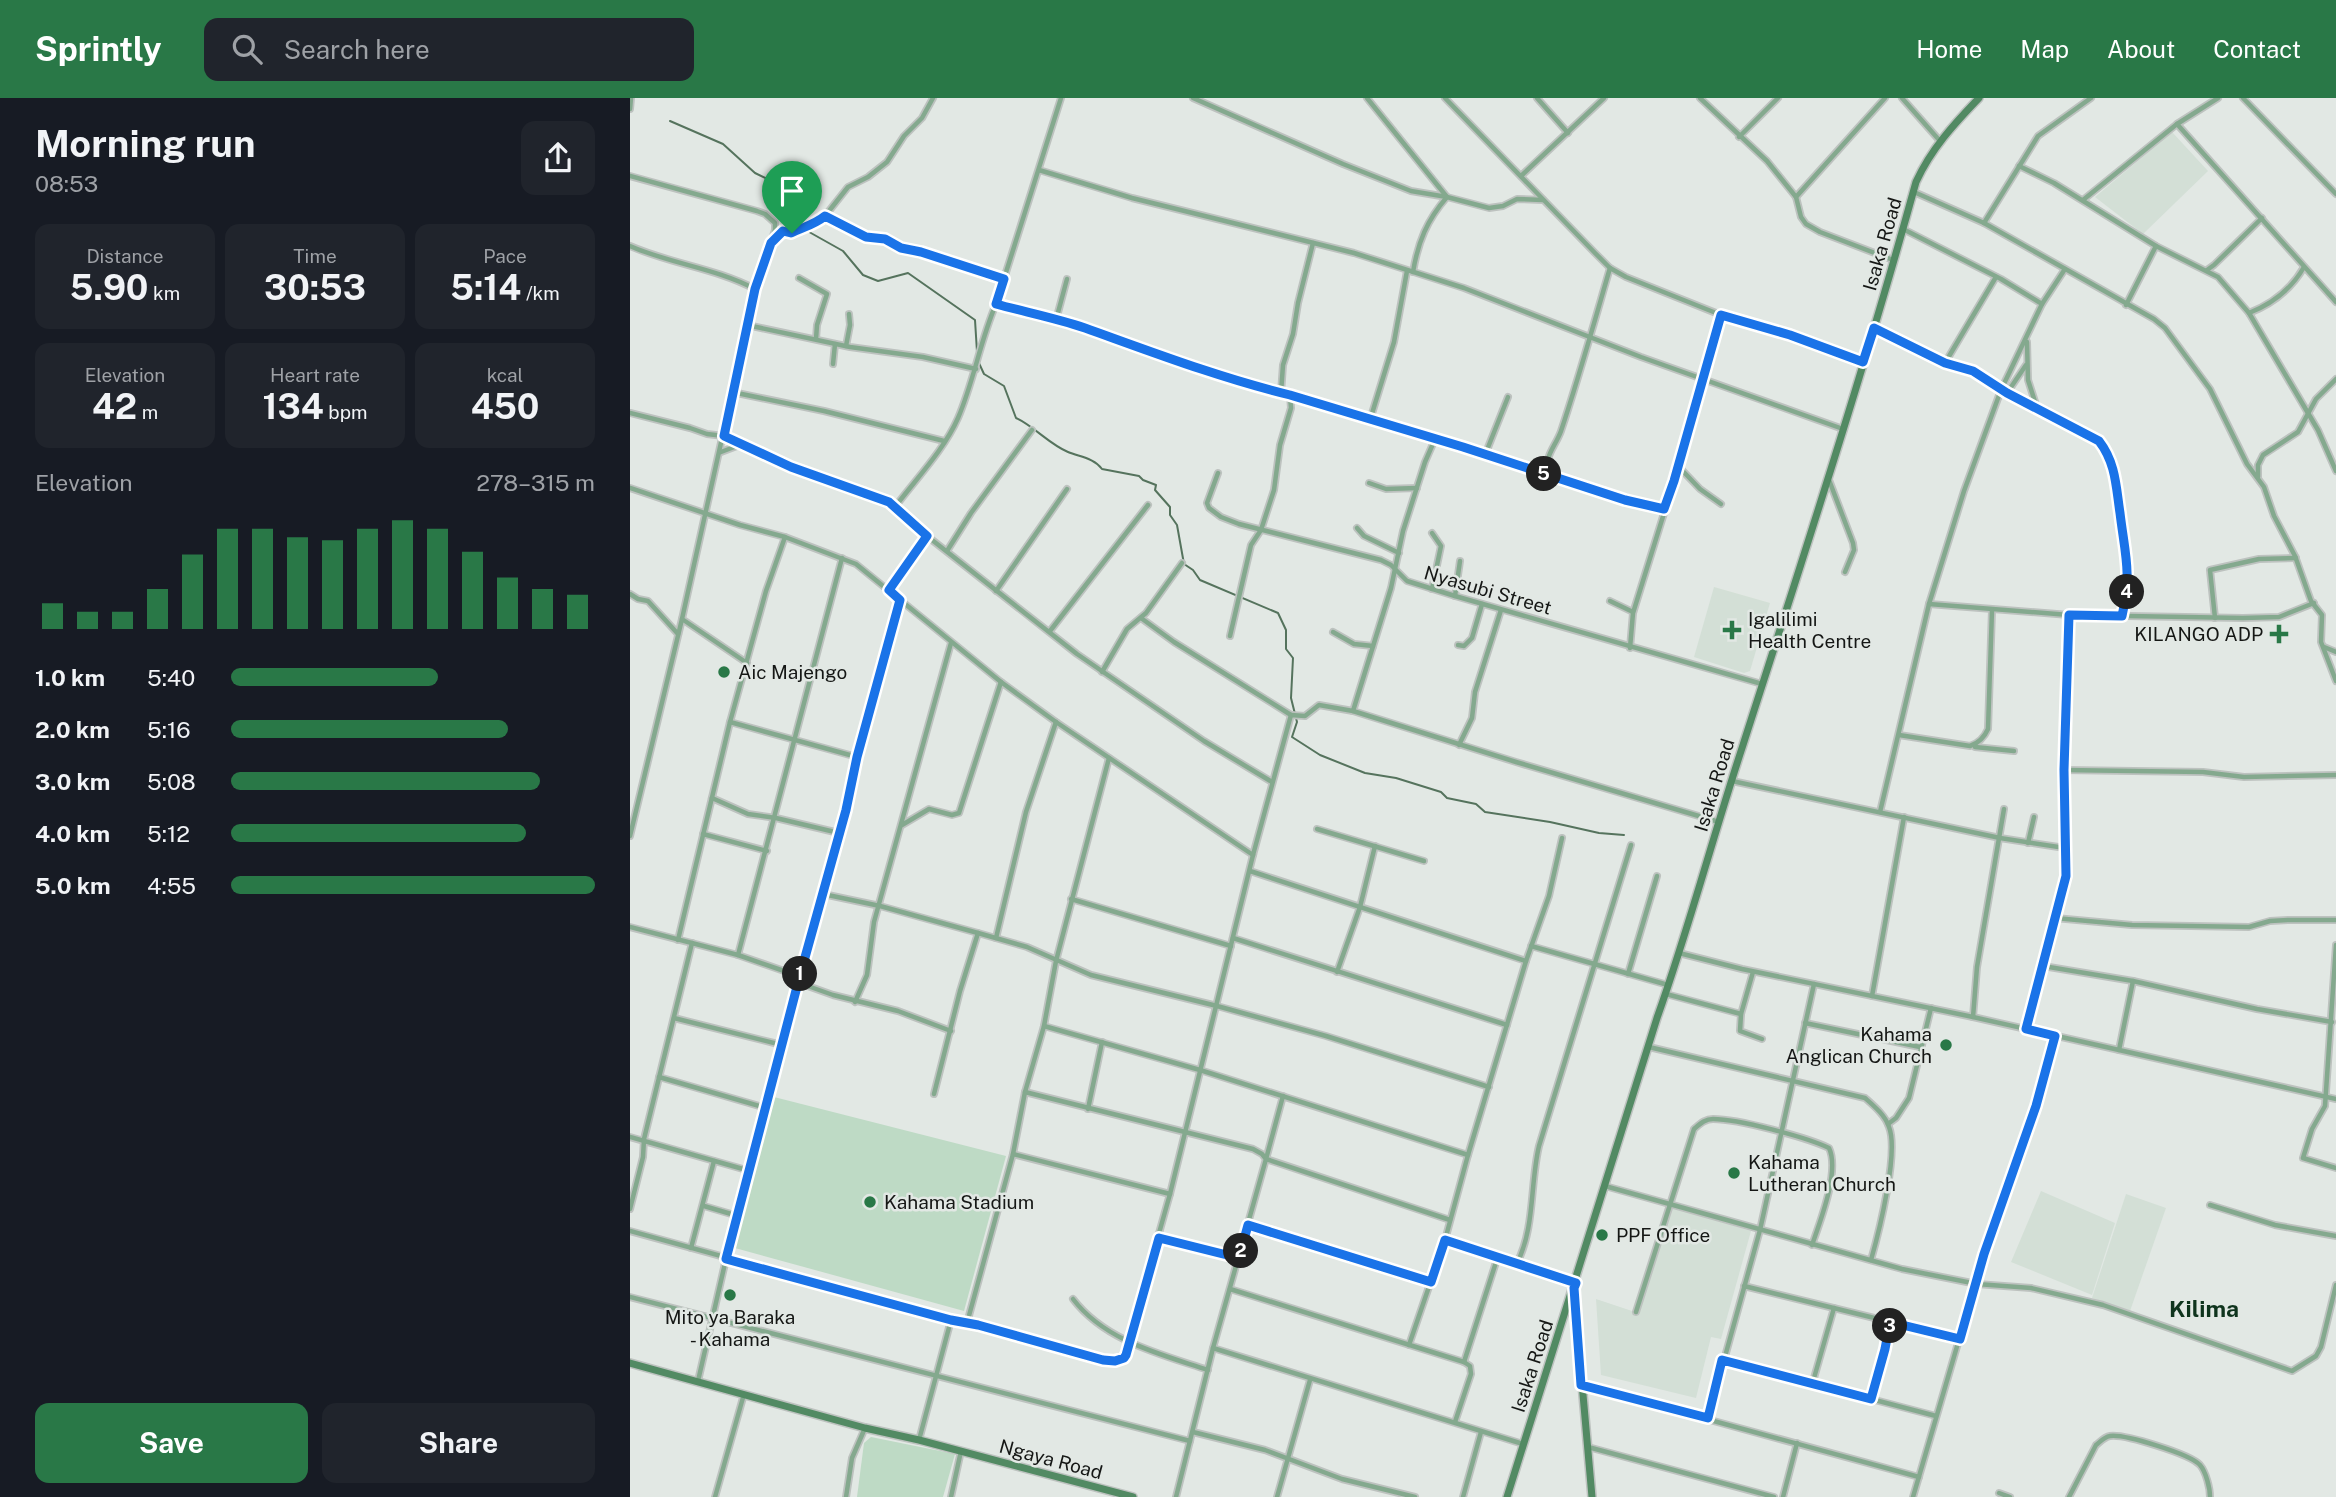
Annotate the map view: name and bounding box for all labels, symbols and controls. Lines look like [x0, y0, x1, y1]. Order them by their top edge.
search box [204, 18, 694, 81]
text: Sprintly [35, 30, 162, 68]
icon: search [228, 30, 266, 68]
text: Search here [284, 34, 430, 65]
text: Home [1916, 35, 1982, 63]
text: Map [2020, 35, 2069, 63]
text: About [2107, 35, 2175, 63]
text: Contact [2213, 35, 2301, 63]
text: Morning run [35, 121, 256, 166]
button: share [521, 121, 595, 195]
pin [762, 161, 822, 233]
text: 08:53 [35, 170, 98, 197]
icon: arrive [773, 172, 811, 210]
street label: Isaka Road [1858, 195, 1906, 293]
text: Distance [86, 245, 164, 267]
text: Time [293, 245, 337, 267]
text: Pace [483, 245, 527, 267]
text: 5.90 [70, 267, 148, 308]
text: 30:53 [264, 267, 366, 308]
text: 5:14 [450, 267, 521, 308]
text: km [148, 282, 180, 304]
text: /km [521, 282, 560, 304]
text: Elevation [85, 364, 165, 386]
text: Heart rate [270, 364, 360, 386]
text: kcal [487, 364, 523, 386]
text: 42 [92, 386, 137, 427]
text: 134 [263, 386, 324, 427]
text: 450 [471, 386, 539, 427]
text: m [137, 401, 158, 423]
text: bpm [324, 401, 367, 423]
pin: 5 [1527, 456, 1562, 492]
text: 5 [1537, 462, 1550, 484]
text: Elevation [35, 469, 133, 496]
text: 278–315 m [476, 469, 595, 496]
street label: Nyasubi Street [1422, 561, 1554, 619]
pin: 4 [2110, 574, 2144, 610]
text: 4 [2120, 580, 2133, 602]
place label: Igalilimi Health Centre [1748, 608, 1871, 652]
marker: Igalilimi Health Centre [1722, 620, 1742, 640]
place label: KILANGO ADP [2134, 623, 2263, 645]
marker: KILANGO ADP [2269, 624, 2289, 644]
place label: Aic Majengo [738, 661, 847, 683]
text: 1.0 km [35, 664, 105, 691]
text: 5:40 [147, 664, 195, 691]
marker: Aic Majengo [716, 664, 732, 680]
text: 2.0 km [35, 716, 110, 743]
text: 5:16 [147, 716, 191, 743]
street label: Isaka Road [1689, 736, 1739, 834]
text: 3.0 km [35, 768, 110, 795]
text: 5:08 [147, 768, 196, 795]
text: 4.0 km [35, 820, 110, 847]
text: 5:12 [147, 820, 190, 847]
text: 5.0 km [35, 872, 111, 899]
text: 4:55 [147, 872, 196, 899]
pin: 1 [782, 956, 818, 992]
text: 1 [795, 962, 804, 984]
place label: Kahama Anglican Church [1785, 1023, 1932, 1067]
marker: Kahama Anglican Church [1938, 1037, 1954, 1053]
place label: Kahama Lutheran Church [1748, 1151, 1896, 1195]
marker: Kahama Lutheran Church [1726, 1165, 1742, 1181]
place label: Kahama Stadium [884, 1191, 1034, 1213]
marker: Kahama Stadium [862, 1194, 878, 1210]
place label: PPF Office [1616, 1224, 1710, 1246]
marker: PPF Office [1594, 1227, 1610, 1243]
pin: 2 [1224, 1234, 1258, 1268]
text: 2 [1234, 1239, 1247, 1261]
marker: Mito ya Baraka - Kahama [722, 1287, 738, 1303]
district label: Kilima [2169, 1295, 2239, 1322]
place label: Mito ya Baraka - Kahama [665, 1306, 795, 1350]
pin: 3 [1872, 1308, 1908, 1344]
text: 3 [1883, 1314, 1896, 1336]
street label: Isaka Road [1507, 1317, 1557, 1415]
button: Save [35, 1403, 308, 1483]
button: Share [322, 1403, 595, 1483]
street label: Ngaya Road [997, 1435, 1105, 1483]

